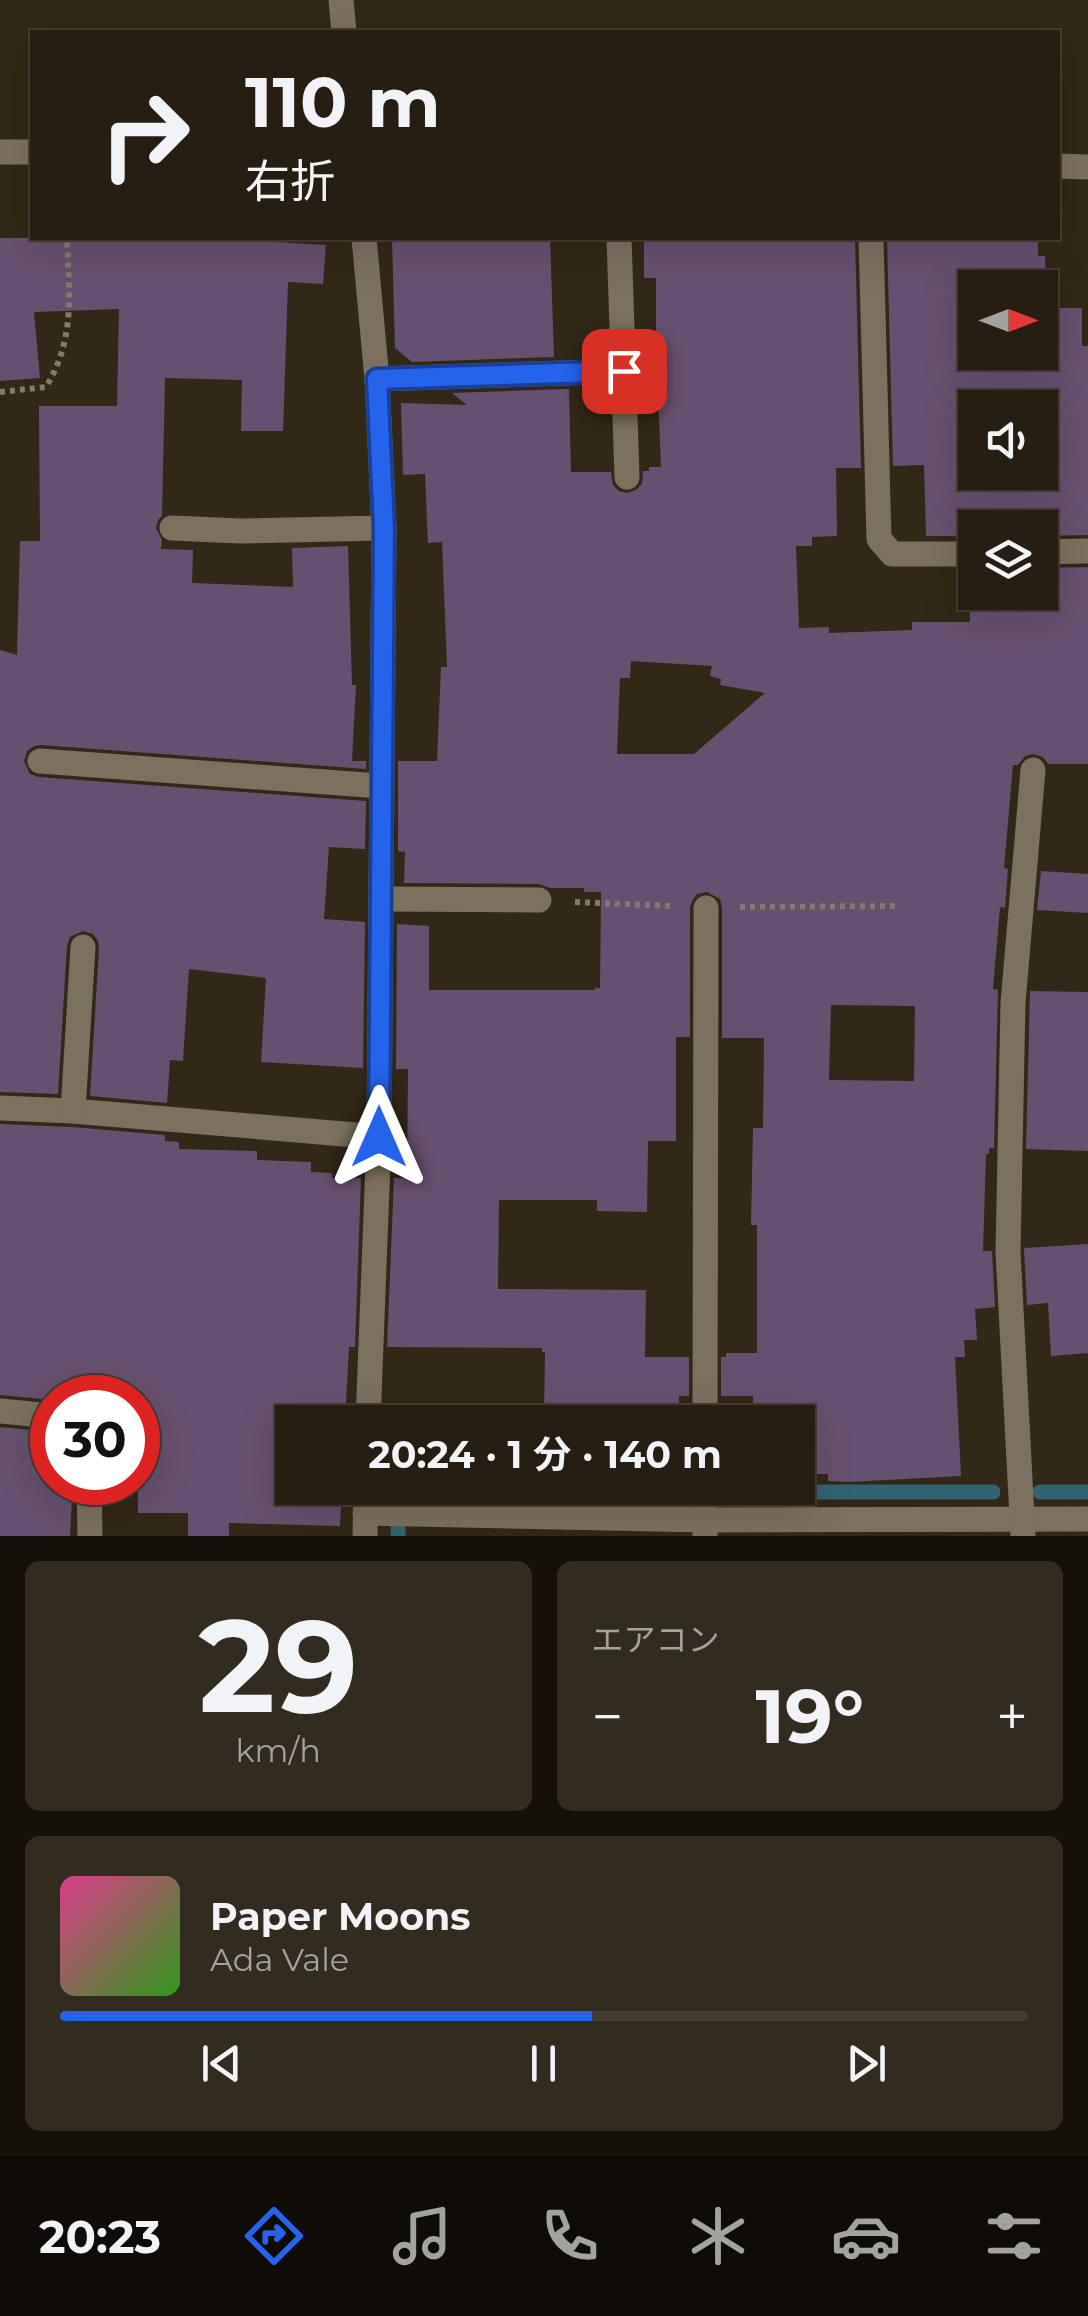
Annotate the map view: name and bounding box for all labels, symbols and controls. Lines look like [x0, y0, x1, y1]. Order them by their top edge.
text: 110 m [245, 59, 441, 145]
icon: right [80, 70, 210, 200]
text: 右折 [245, 153, 335, 208]
north arrow [958, 270, 1058, 370]
map controls [958, 270, 1058, 610]
pin [582, 329, 667, 414]
icon: arrive [597, 344, 652, 399]
button: sound [958, 390, 1058, 490]
button: layers [958, 510, 1058, 610]
position arrow [327, 1085, 431, 1189]
speed limit sign: 30 [30, 1375, 160, 1505]
text: 20:24 · 1 分 · 140 m [368, 1431, 722, 1478]
text: 29 [198, 1586, 358, 1745]
text: エアコン [592, 1620, 720, 1659]
text: 19° [755, 1670, 864, 1762]
text: − [592, 1683, 623, 1750]
text: + [996, 1683, 1028, 1750]
text: km/h [236, 1731, 321, 1770]
text: Paper Moons [210, 1893, 471, 1940]
text: Ada Vale [210, 1940, 349, 1979]
icon: previous [194, 2036, 249, 2091]
icon: pause [516, 2036, 571, 2091]
icon: next [839, 2036, 894, 2091]
icon: directions [239, 2201, 309, 2271]
icon: music [387, 2201, 457, 2271]
icon: phone [535, 2201, 605, 2271]
icon: climate [683, 2201, 753, 2271]
icon: car [831, 2201, 901, 2271]
icon: filters [979, 2201, 1049, 2271]
text: 20:23 [39, 2209, 161, 2264]

